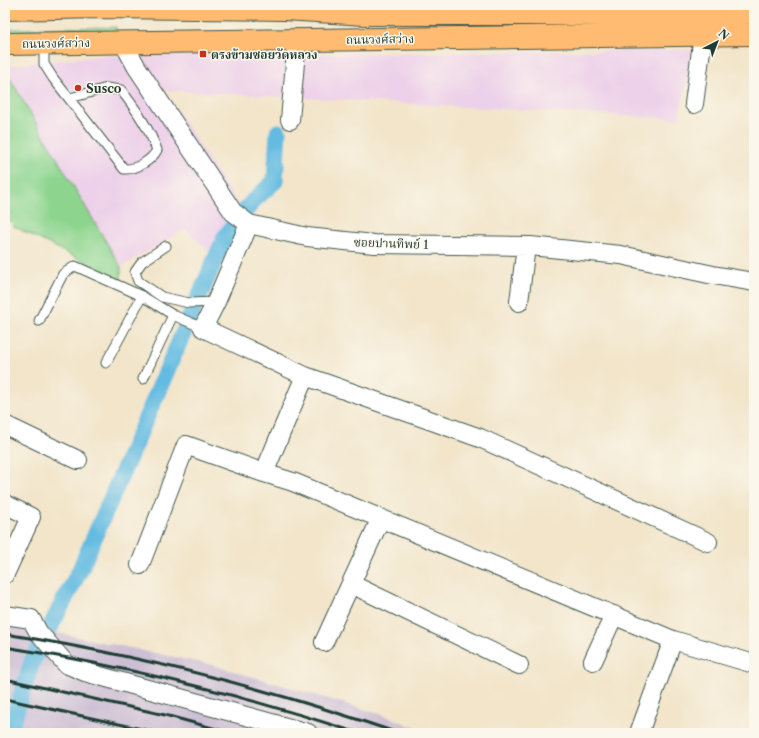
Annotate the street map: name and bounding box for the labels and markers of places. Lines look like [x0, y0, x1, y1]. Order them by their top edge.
place label: ตรงข้ามซอยวัดหลวง [211, 47, 318, 62]
marker: ตรงข้ามซอยวัดหลวง [198, 49, 208, 59]
place label: Susco [86, 81, 122, 96]
marker: Susco [73, 83, 83, 93]

